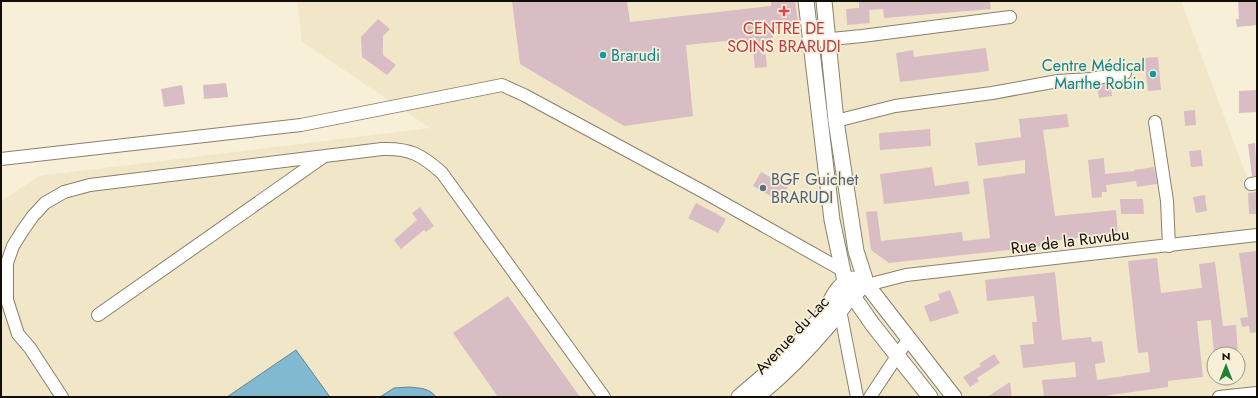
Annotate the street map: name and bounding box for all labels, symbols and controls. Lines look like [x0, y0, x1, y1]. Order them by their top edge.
marker: CENTRE DE SOINS BRARUDI [778, 5, 790, 17]
place label: CENTRE DE SOINS BRARUDI [727, 17, 841, 58]
place label: Brarudi [611, 44, 660, 67]
marker: Brarudi [598, 50, 608, 60]
place label: Centre Médical Marthe Robin [1042, 54, 1145, 95]
marker: Centre Médical Marthe Robin [1148, 69, 1158, 79]
place label: BGF Guichet BRARUDI [771, 168, 858, 209]
marker: BGF Guichet BRARUDI [758, 183, 768, 193]
street label: Rue de la Ruvubu [1010, 222, 1130, 260]
street label: Avenue du Lac [750, 291, 834, 379]
north arrow [1206, 346, 1246, 386]
text: N [1222, 348, 1230, 364]

